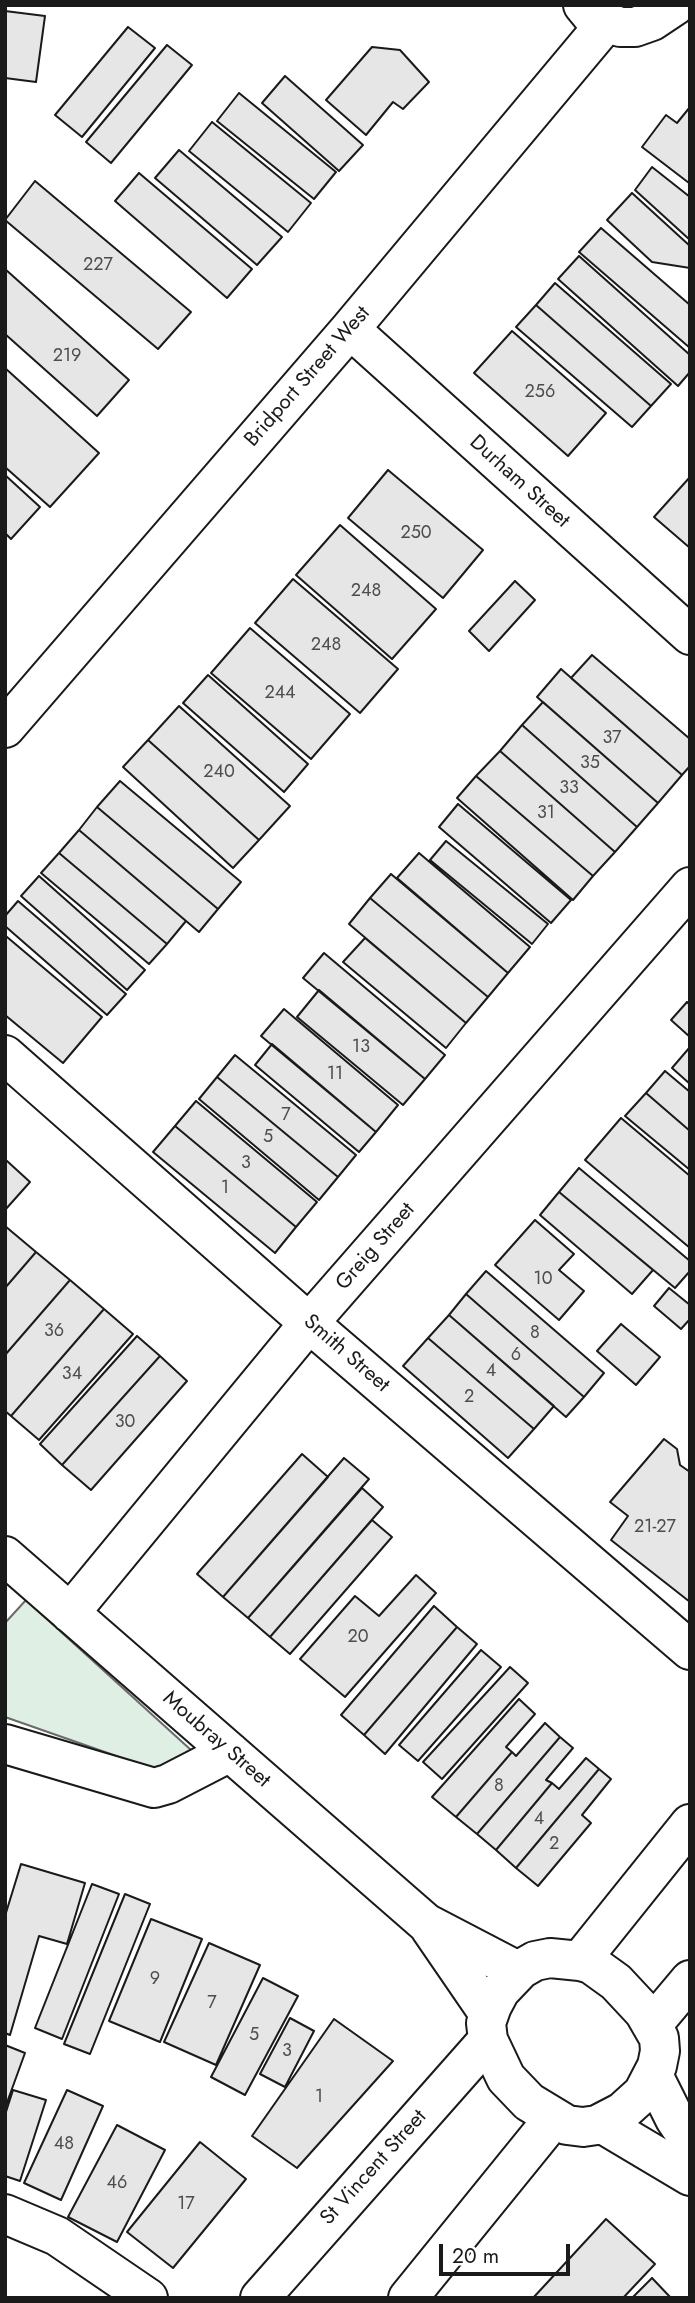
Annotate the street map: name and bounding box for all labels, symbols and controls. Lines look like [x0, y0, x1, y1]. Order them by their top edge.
house number: 227 [83, 255, 113, 277]
street label: Bridport Street West [240, 302, 376, 452]
house number: 219 [53, 346, 81, 368]
house number: 256 [525, 382, 555, 404]
street label: Durham Street [464, 430, 574, 534]
house number: 250 [400, 523, 432, 545]
house number: 248 [351, 581, 381, 603]
house number: 248 [311, 635, 341, 657]
house number: 244 [264, 683, 296, 705]
house number: 37 [602, 728, 622, 750]
house number: 35 [580, 753, 600, 775]
house number: 240 [203, 762, 235, 784]
house number: 33 [559, 778, 579, 800]
house number: 31 [537, 803, 555, 825]
house number: 13 [352, 1037, 370, 1059]
house number: 11 [327, 1064, 343, 1086]
house number: 7 [281, 1105, 291, 1127]
house number: 5 [263, 1127, 273, 1149]
house number: 3 [241, 1153, 251, 1175]
house number: 1 [221, 1178, 229, 1200]
street label: Greig Street [331, 1198, 421, 1296]
house number: 10 [534, 1269, 552, 1291]
street label: Smith Street [298, 1310, 394, 1398]
house number: 36 [44, 1321, 64, 1343]
house number: 8 [530, 1323, 540, 1345]
house number: 6 [511, 1345, 521, 1367]
house number: 4 [486, 1361, 496, 1383]
house number: 34 [62, 1364, 82, 1386]
house number: 2 [464, 1387, 474, 1409]
house number: 30 [115, 1412, 135, 1434]
house number: 21-27 [634, 1517, 676, 1539]
house number: 20 [347, 1627, 369, 1649]
street label: Moubray Street [157, 1686, 275, 1794]
house number: 8 [494, 1776, 504, 1798]
house number: 4 [534, 1809, 544, 1831]
house number: 2 [549, 1834, 559, 1856]
house number: 9 [150, 1969, 160, 1991]
house number: 7 [207, 1993, 217, 2015]
house number: 5 [249, 2025, 259, 2047]
house number: 3 [282, 2041, 292, 2063]
house number: 1 [315, 2087, 323, 2109]
street label: St Vincent Street [316, 2105, 432, 2231]
house number: 48 [54, 2134, 74, 2156]
house number: 46 [107, 2173, 127, 2195]
house number: 17 [177, 2194, 195, 2216]
scale bar [443, 2230, 574, 2274]
text: 20 m [452, 2241, 499, 2271]

